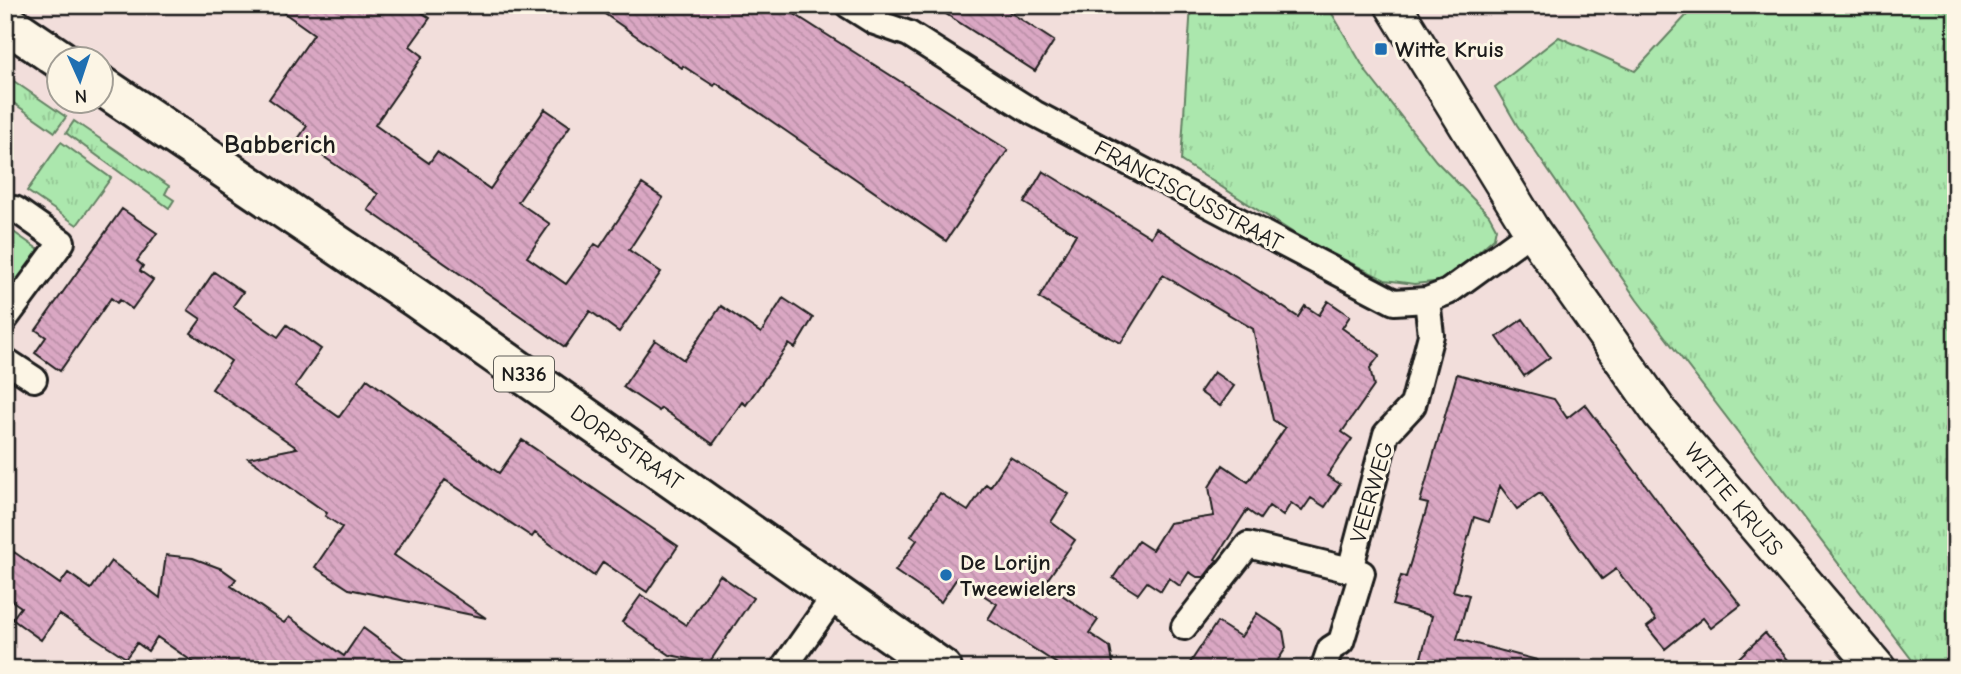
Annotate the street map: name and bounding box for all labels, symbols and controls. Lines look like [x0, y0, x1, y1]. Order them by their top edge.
place label: Witte Kruis [1395, 36, 1504, 63]
marker: Witte Kruis [1373, 41, 1389, 57]
north arrow [46, 46, 116, 116]
text: N [74, 85, 88, 107]
district label: Babberich [224, 130, 336, 160]
street label: FRANCISCUSSTRAAT [1090, 134, 1288, 257]
road number: N336 [494, 356, 554, 392]
street label: DORPSTRAAT [565, 399, 688, 496]
street label: WITTE KRUIS [1679, 437, 1789, 561]
street label: VEERWEG [1344, 439, 1399, 546]
place label: De Lorijn Tweewielers [960, 549, 1076, 602]
marker: De Lorijn Tweewielers [938, 567, 954, 583]

